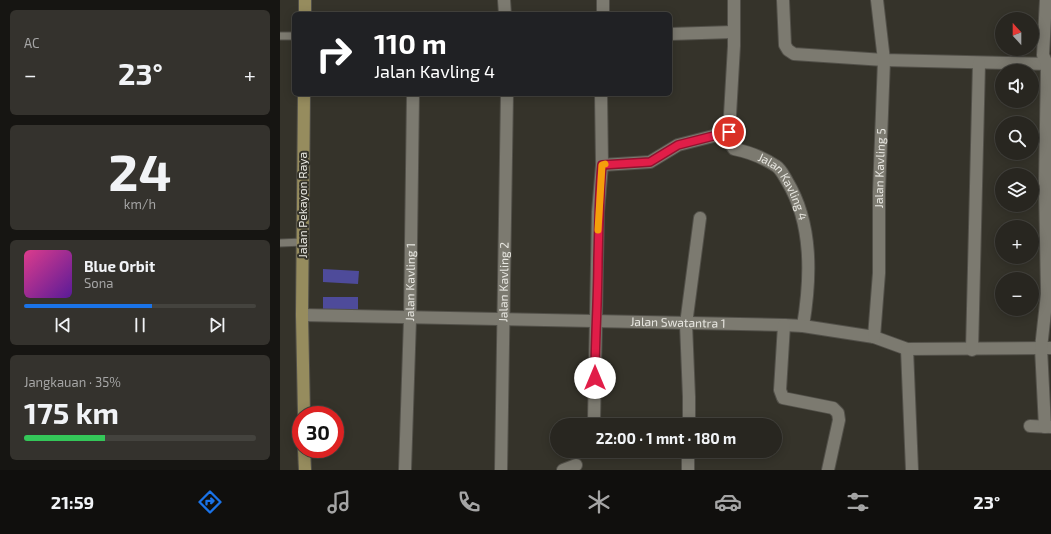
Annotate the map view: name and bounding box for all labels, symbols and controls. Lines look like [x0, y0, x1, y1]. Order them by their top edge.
north arrow [995, 12, 1039, 56]
map controls [995, 12, 1039, 316]
text: 110 m [374, 26, 447, 60]
icon: right [308, 28, 360, 80]
text: AC [24, 35, 39, 51]
text: 23° [118, 55, 163, 91]
text: Jalan Kavling 4 [374, 60, 495, 82]
text: − [24, 61, 37, 87]
text: + [244, 61, 256, 87]
button: sound [995, 64, 1039, 108]
pin [712, 115, 746, 149]
button: search [995, 116, 1039, 160]
icon: arrive [718, 121, 740, 143]
street label: Jalan Kavling 5 [871, 128, 887, 208]
text: 24 [108, 139, 172, 201]
street label: Jalan Kavling 4 [756, 149, 811, 222]
street label: Jalan Pekayon Raya [295, 152, 309, 258]
button: layers [995, 168, 1039, 212]
text: km/h [124, 196, 156, 212]
button: + [995, 220, 1039, 264]
street label: Jalan Kavling 2 [495, 242, 511, 322]
street label: Jalan Kavling 1 [402, 243, 417, 321]
text: Blue Orbit [84, 257, 155, 275]
button: − [995, 272, 1039, 316]
text: Sona [84, 275, 113, 291]
icon: previous [52, 314, 74, 336]
icon: pause [129, 314, 151, 336]
icon: next [206, 314, 228, 336]
street label: Jalan Swatantra 1 [630, 314, 726, 330]
position arrow [574, 357, 616, 399]
text: Jangkauan · 35% [24, 374, 121, 390]
text: 175 km [24, 394, 119, 430]
speed limit sign: 30 [292, 406, 344, 458]
text: 22:00 · 1 mnt · 180 m [596, 429, 736, 447]
icon: directions [196, 488, 224, 516]
icon: music [325, 488, 353, 516]
icon: phone [455, 488, 483, 516]
icon: climate [585, 488, 613, 516]
icon: car [714, 488, 742, 516]
icon: filters [844, 488, 872, 516]
text: 21:59 [51, 491, 94, 513]
text: 23° [973, 491, 1000, 513]

